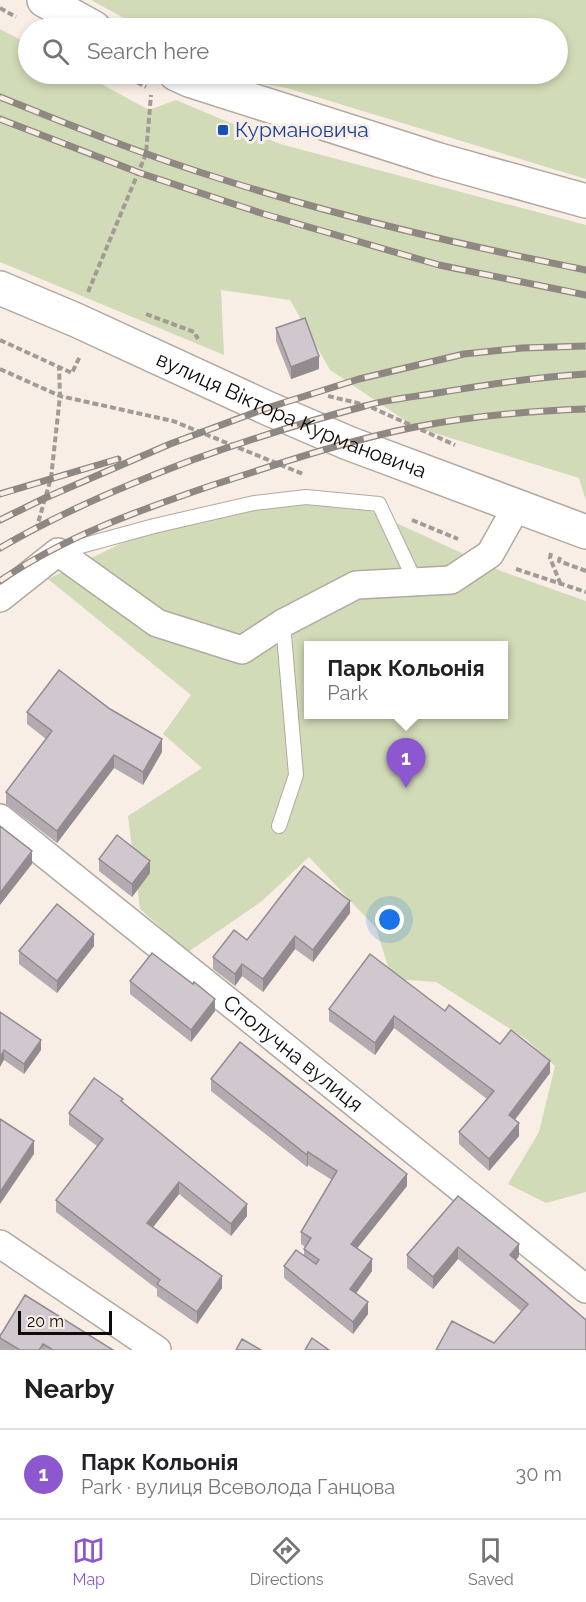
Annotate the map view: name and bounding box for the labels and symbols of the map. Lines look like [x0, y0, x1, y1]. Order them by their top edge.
place label: Курмановича [235, 117, 369, 142]
marker: Курмановича [216, 123, 230, 137]
street label: вулиця Віктора Курмановича [153, 346, 430, 483]
pin: 1 [386, 738, 426, 788]
your location [375, 905, 404, 934]
street label: Сполучна вулиця [218, 989, 368, 1117]
scale bar [18, 1308, 112, 1336]

